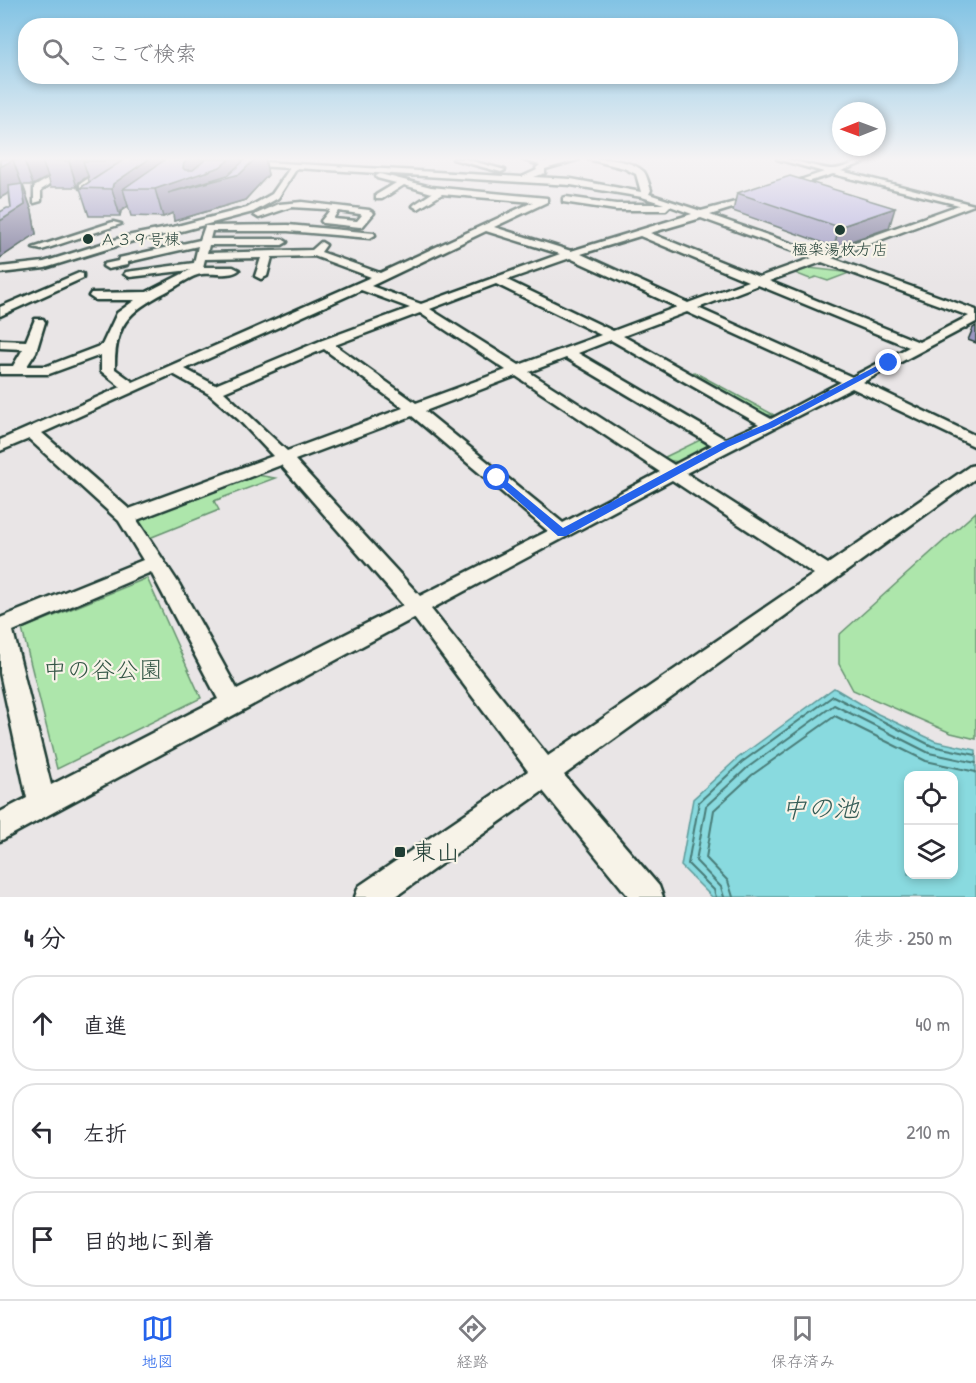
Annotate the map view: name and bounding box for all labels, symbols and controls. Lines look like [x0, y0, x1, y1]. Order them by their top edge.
search box [18, 18, 958, 84]
icon: search [39, 35, 72, 68]
text: ここで検索 [87, 38, 197, 68]
north arrow [832, 102, 886, 156]
marker: 極楽湯枚方店 [833, 223, 847, 237]
place label: Ａ３９号棟 [100, 228, 180, 250]
marker: Ａ３９号棟 [81, 232, 95, 246]
place label: 極楽湯枚方店 [792, 238, 888, 260]
route end [875, 349, 901, 375]
route start [483, 464, 509, 490]
park label: 中の谷公園 [43, 653, 163, 685]
map controls [904, 771, 958, 879]
button: locate [904, 771, 958, 825]
water label: 中の池 [781, 790, 860, 825]
button: layers [904, 825, 958, 879]
place label: 東山 [412, 835, 460, 867]
marker: 東山 [393, 845, 407, 859]
text: 4 分 [24, 920, 66, 955]
text: 徒歩 · 250 m [854, 924, 952, 951]
icon: ahead [26, 1007, 59, 1040]
text: 直進 [83, 1010, 127, 1040]
text: 40 m [915, 1010, 950, 1037]
icon: left [26, 1115, 59, 1148]
text: 左折 [83, 1118, 127, 1148]
text: 210 m [906, 1118, 950, 1145]
icon: arrive [26, 1223, 59, 1256]
text: 目的地に到着 [83, 1226, 215, 1256]
tab: 地図 [141, 1312, 174, 1372]
tab: 経路 [456, 1312, 489, 1372]
tab: 保存済み [771, 1312, 835, 1372]

